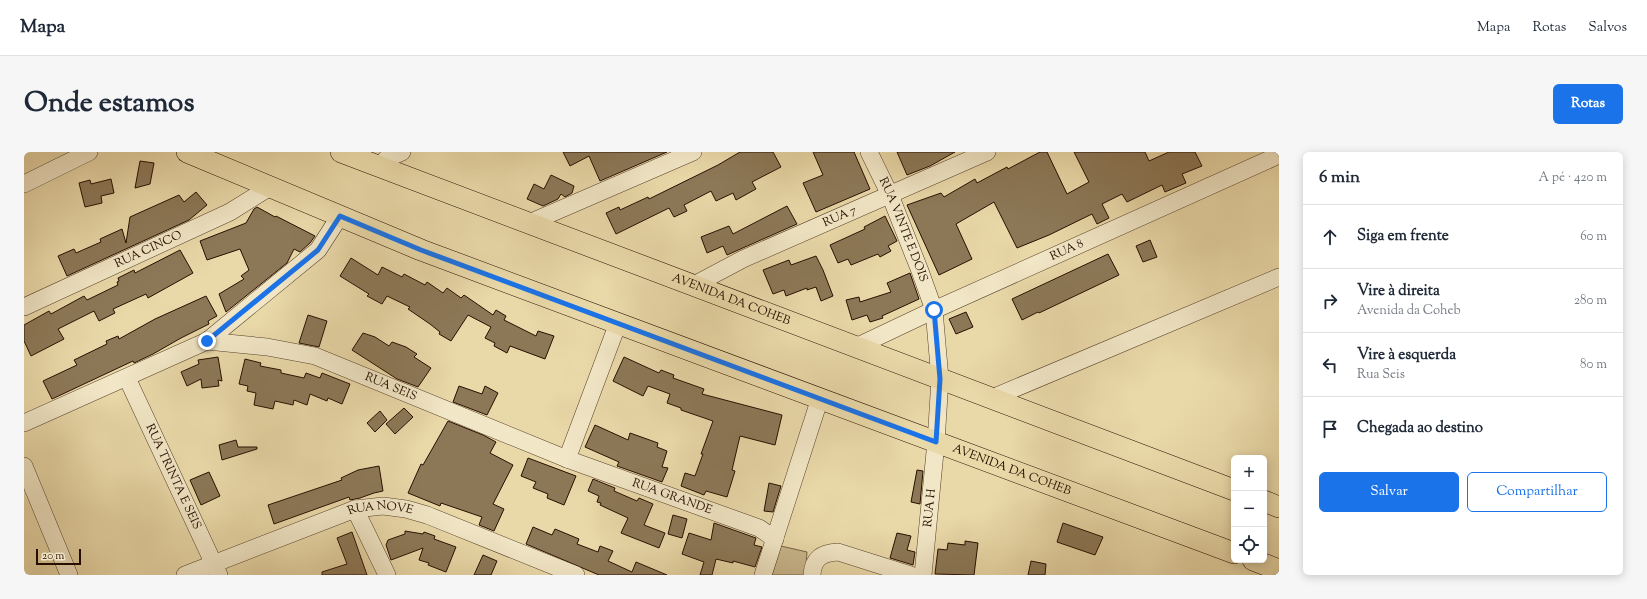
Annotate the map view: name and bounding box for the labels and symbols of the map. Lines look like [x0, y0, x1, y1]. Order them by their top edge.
street label: RUA VINTE E DOIS [874, 174, 932, 285]
street label: RUA 7 [820, 201, 859, 232]
street label: RUA CINCO [112, 226, 185, 273]
street label: RUA 8 [1047, 235, 1087, 266]
street label: AVENIDA DA COHEB [669, 269, 793, 330]
route start [925, 301, 943, 319]
route end [198, 332, 216, 350]
street label: RUA SEIS [362, 368, 420, 406]
street label: RUA TRINTA E SEIS [141, 421, 206, 533]
street label: AVENIDA DA COHEB [950, 440, 1074, 501]
street label: RUA GRANDE [630, 474, 715, 520]
street label: RUA H [919, 487, 941, 528]
street label: RUA NOVE [345, 497, 416, 520]
scale bar [36, 547, 81, 566]

